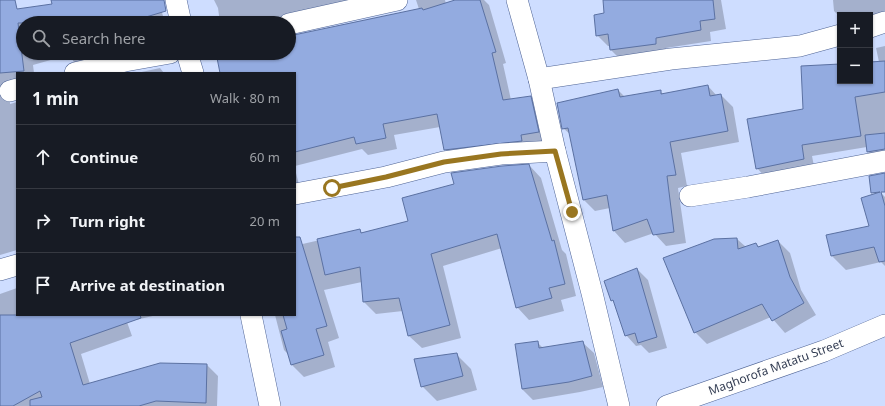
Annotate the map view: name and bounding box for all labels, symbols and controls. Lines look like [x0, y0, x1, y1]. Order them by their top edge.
map controls [837, 12, 873, 84]
button: + [837, 12, 873, 48]
search box [16, 16, 296, 60]
icon: search [30, 27, 52, 49]
text: Search here [62, 28, 145, 48]
button: − [837, 48, 873, 84]
text: 1 min [32, 87, 79, 110]
text: Walk · 80 m [210, 89, 280, 107]
icon: ahead [32, 146, 54, 168]
text: Continue [70, 147, 138, 167]
text: 60 m [250, 148, 280, 166]
route start [323, 179, 341, 197]
route end [563, 203, 581, 221]
icon: right [32, 210, 54, 232]
text: Turn right [70, 211, 145, 231]
text: 20 m [250, 212, 280, 230]
icon: arrive [32, 274, 54, 296]
text: Arrive at destination [70, 275, 225, 295]
street label: Maghorofa Matatu Street [706, 334, 846, 399]

